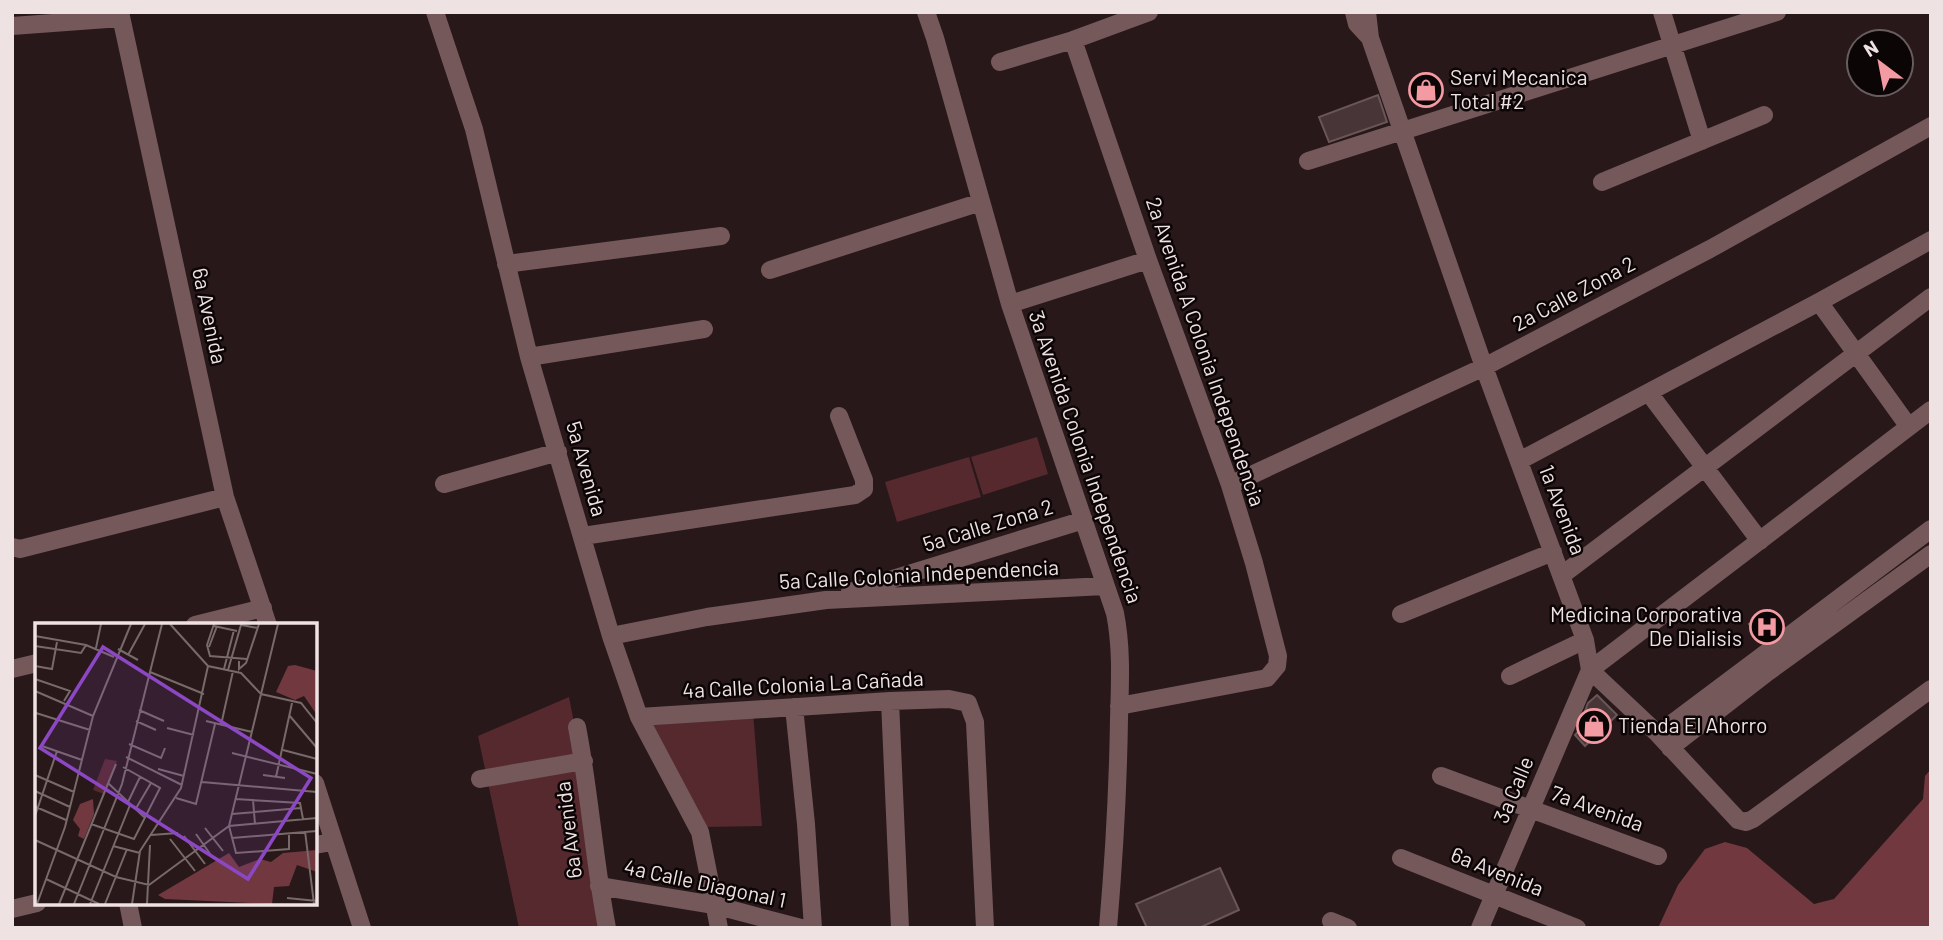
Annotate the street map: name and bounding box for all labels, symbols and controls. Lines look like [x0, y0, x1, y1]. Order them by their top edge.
north arrow [1845, 28, 1915, 98]
text: N [1859, 35, 1882, 61]
place label: Servi Mecanica Total #2 [1450, 64, 1587, 113]
shop icon: Servi Mecanica Total #2 [1407, 71, 1445, 109]
street label: 2a Avenida A Colonia Independencia [1142, 194, 1271, 509]
street label: 2a Calle Zona 2 [1508, 250, 1639, 335]
street label: 6a Avenida [188, 265, 233, 366]
street label: 3a Avenida Colonia Independencia [1024, 307, 1148, 606]
street label: 5a Avenida [562, 418, 613, 519]
street label: 1a Avenida [1535, 461, 1592, 558]
street label: 5a Calle Zona 2 [920, 493, 1056, 556]
street label: 5a Calle Colonia Independencia [778, 554, 1059, 593]
place label: Medicina Corporativa De Dialisis [1550, 601, 1742, 650]
hospital icon: Medicina Corporativa De Dialisis [1748, 608, 1786, 646]
inset map [35, 623, 317, 905]
street label: 4a Calle Colonia La Cañada [682, 665, 924, 702]
shop icon: Tienda El Ahorro [1575, 707, 1613, 745]
place label: Tienda El Ahorro [1618, 712, 1768, 737]
street label: 3a Calle [1487, 752, 1538, 826]
street label: 7a Avenida [1548, 779, 1647, 836]
street label: 6a Avenida [549, 780, 586, 880]
street label: 6a Avenida [1448, 841, 1547, 900]
street label: 4a Calle Diagonal 1 [622, 853, 789, 912]

